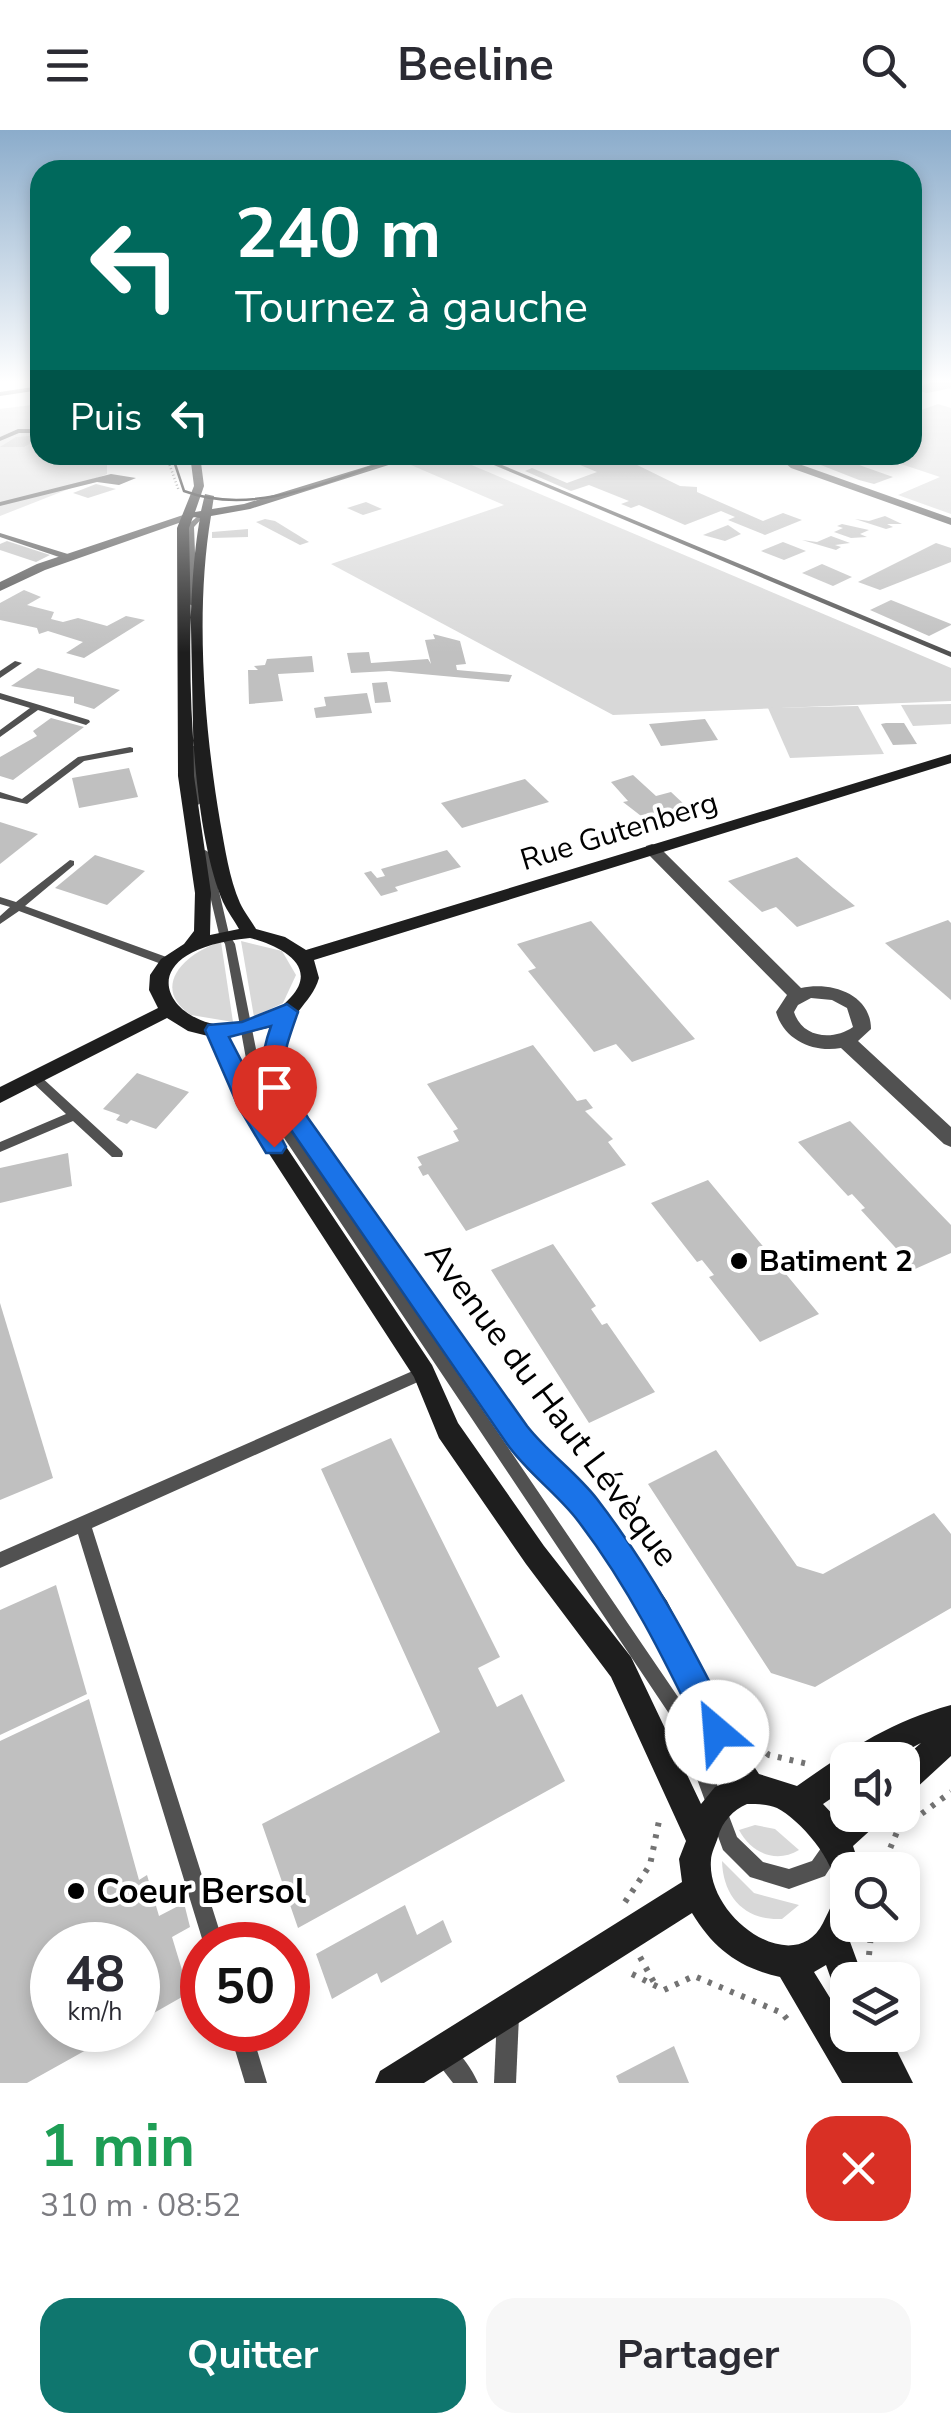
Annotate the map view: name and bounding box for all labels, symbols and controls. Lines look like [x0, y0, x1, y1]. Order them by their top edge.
text: Beeline [397, 35, 554, 96]
icon: menu [40, 38, 95, 93]
icon: search [856, 38, 911, 93]
text: 240 m [235, 186, 441, 282]
icon: left [70, 200, 200, 330]
text: Tournez à gauche [235, 277, 588, 338]
icon: left [162, 390, 217, 445]
text: Puis [70, 392, 142, 443]
street label: Rue Gutenberg [516, 782, 723, 881]
pin [232, 1045, 317, 1148]
icon: arrive [247, 1060, 302, 1115]
street label: Avenue du Haut Lévèque [414, 1232, 689, 1576]
place label: Batiment 2 [759, 1241, 913, 1282]
marker: Batiment 2 [728, 1250, 750, 1272]
position arrow [665, 1680, 769, 1784]
map controls [830, 1742, 920, 2052]
button: sound [830, 1742, 920, 1832]
button: search [830, 1852, 920, 1942]
place label: Coeur Bersol [96, 1868, 306, 1915]
marker: Coeur Bersol [65, 1880, 87, 1902]
speed limit sign: 50 [180, 1922, 310, 2052]
text: 48 [65, 1940, 125, 2009]
button: layers [830, 1962, 920, 2052]
text: km/h [67, 1995, 123, 2029]
text: 1 min [40, 2105, 195, 2187]
button: close [806, 2116, 911, 2221]
text: 310 m · 08:52 [40, 2184, 241, 2227]
button: Quitter [40, 2298, 466, 2413]
button: Partager [486, 2298, 911, 2413]

